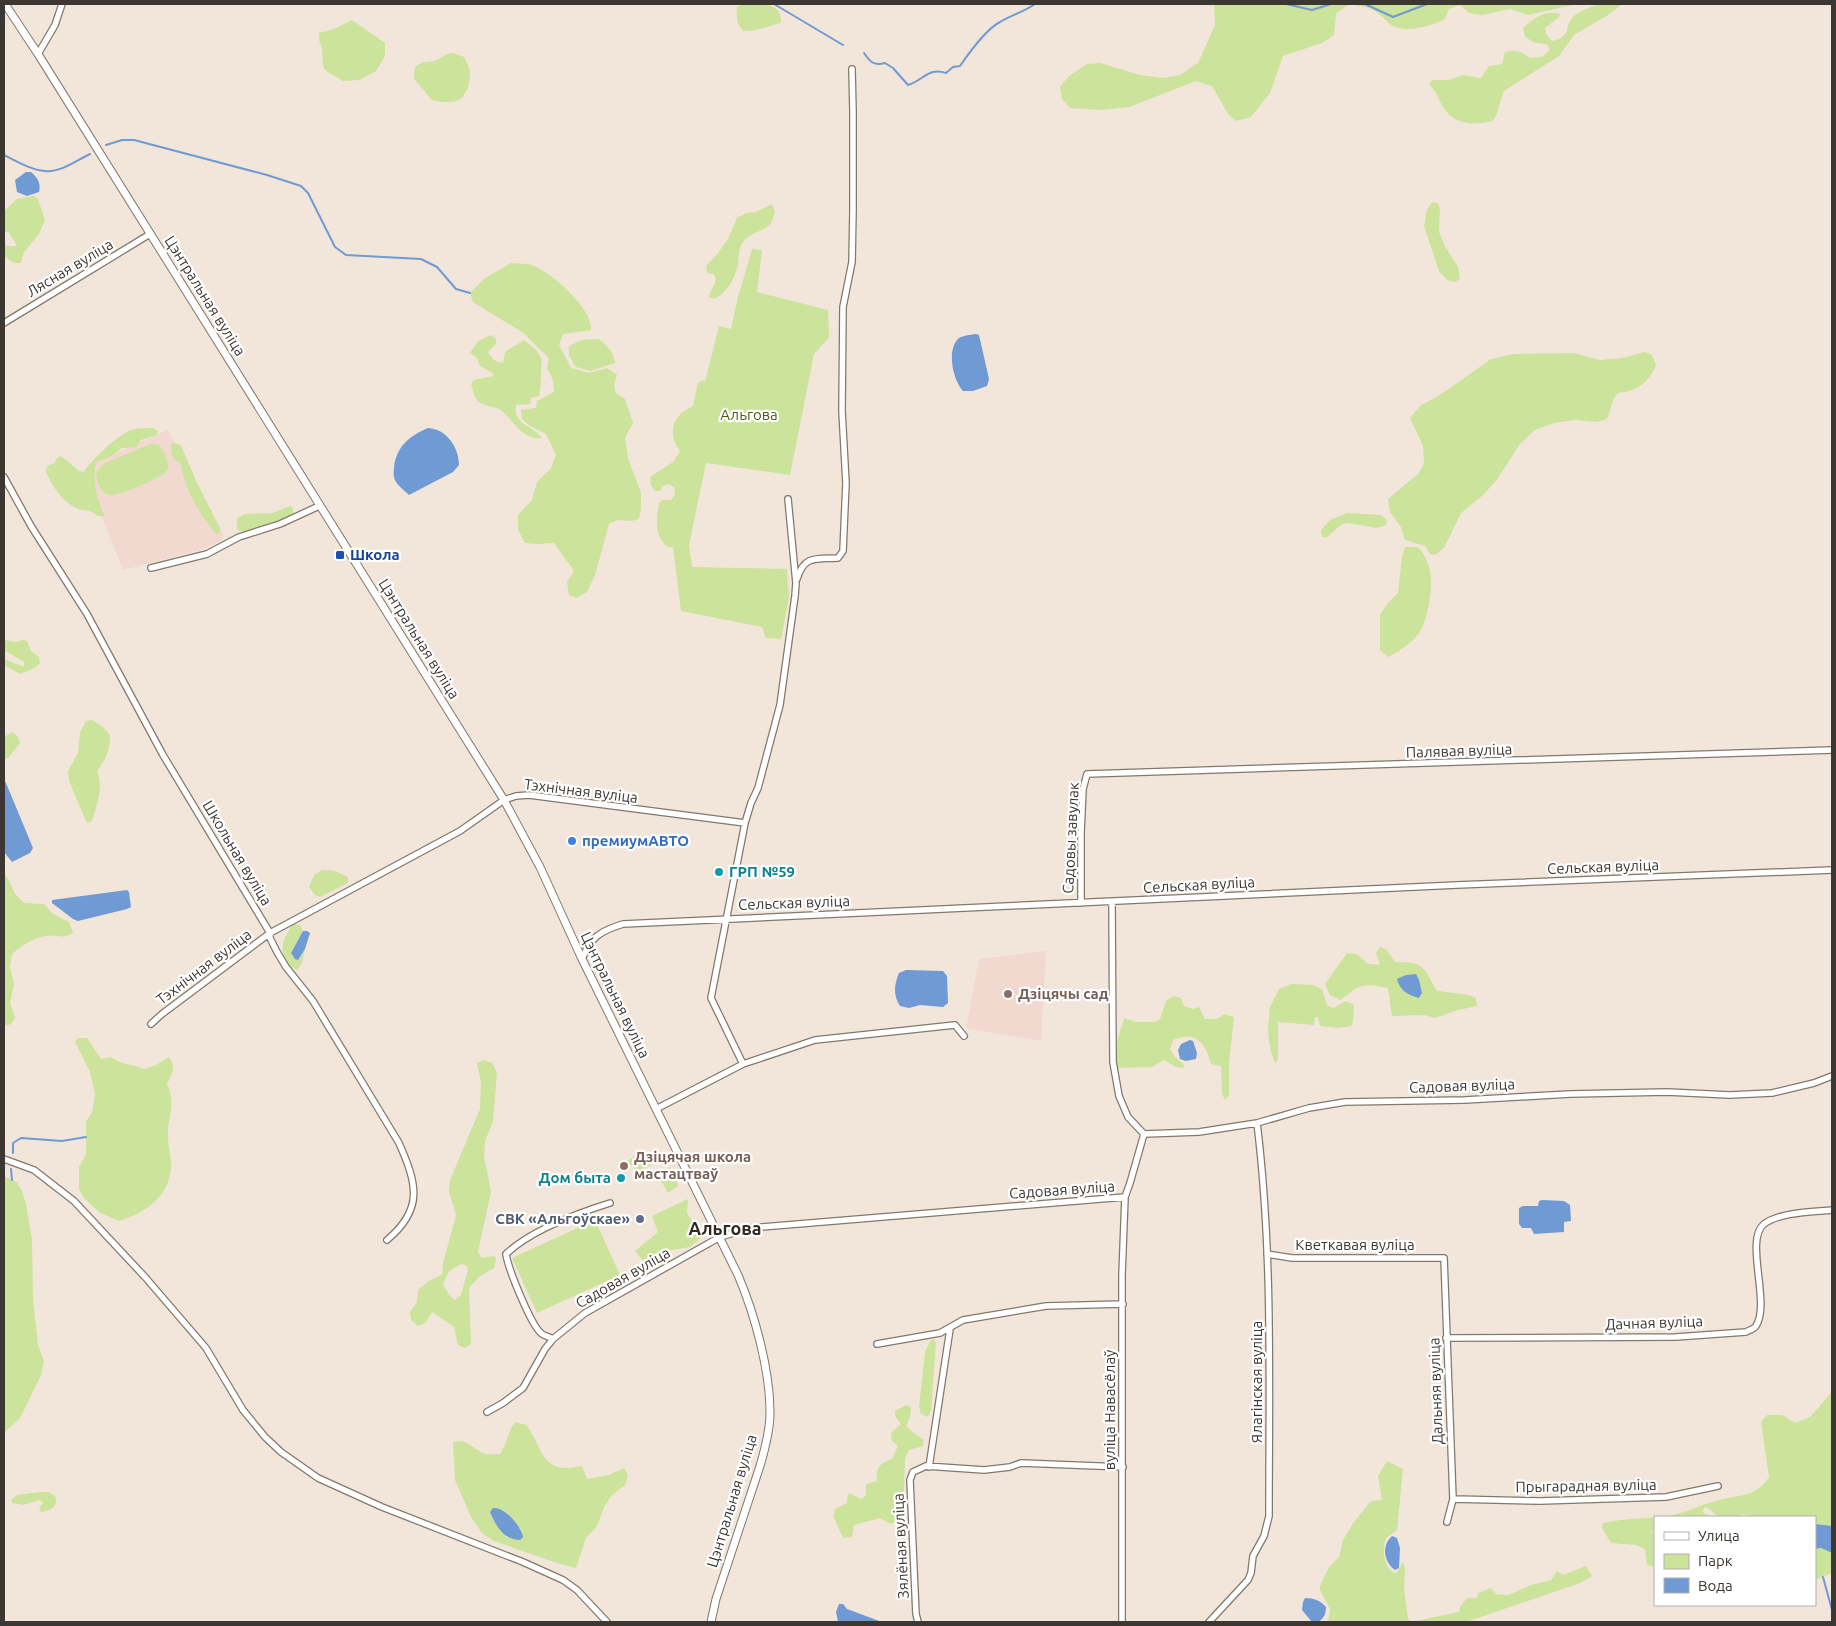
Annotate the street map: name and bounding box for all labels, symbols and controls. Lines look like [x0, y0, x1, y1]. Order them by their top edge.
street label: Цэнтральная вуліца [162, 233, 249, 359]
street label: Лясная вуліца [24, 235, 116, 300]
park label: Альгова [720, 406, 778, 423]
place label: Школа [350, 546, 400, 563]
marker: Школа [334, 549, 346, 561]
street label: Цэнтральная вуліца [376, 576, 463, 702]
street label: Палявая вуліца [1405, 740, 1513, 761]
street label: Тэхнічная вуліца [523, 775, 639, 806]
street label: Садовы завулак [1059, 781, 1082, 894]
street label: Школьная вуліца [199, 797, 275, 908]
place label: премиумАВТО [582, 832, 689, 849]
marker: премиумАВТО [566, 835, 578, 847]
street label: Сельская вуліца [1547, 856, 1659, 877]
place label: ГРП №59 [729, 863, 795, 880]
marker: ГРП №59 [713, 866, 725, 878]
street label: Сельская вуліца [1143, 873, 1255, 896]
street label: Сельская вуліца [738, 892, 850, 913]
street label: Тэхнічная вуліца [153, 925, 255, 1008]
street label: Цэнтральная вуліца [577, 929, 653, 1061]
place label: Дзіцячы сад [1018, 985, 1109, 1002]
marker: Дзіцячы сад [1002, 988, 1014, 1000]
street label: Садовая вуліца [1409, 1075, 1515, 1096]
place label: Дзіцячая школа мастацтваў [634, 1148, 751, 1182]
marker: Дзіцячая школа мастацтваў [618, 1160, 630, 1172]
place label: Дом быта [539, 1169, 611, 1186]
marker: Дом быта [615, 1172, 627, 1184]
street label: Садовая вуліца [1008, 1177, 1115, 1202]
place label: СВК «Альгоўскае» [495, 1210, 631, 1227]
marker: СВК «Альгоўскае» [634, 1213, 646, 1225]
district label: Альгова [688, 1218, 762, 1238]
street label: Кветкавая вуліца [1295, 1236, 1415, 1253]
street label: Садовая вуліца [573, 1244, 673, 1311]
street label: Дачная вуліца [1605, 1312, 1703, 1333]
street label: Ялагінская вуліца [1248, 1321, 1265, 1443]
street label: Дальняя вуліца [1425, 1337, 1446, 1445]
street label: вуліца Навасёлаў [1101, 1350, 1118, 1470]
street label: Цэнтральная вуліца [703, 1432, 760, 1569]
street label: Прыгарадная вуліца [1515, 1476, 1657, 1495]
street label: Зялёная вуліца [889, 1493, 912, 1599]
legend [1654, 1516, 1816, 1606]
text: Улица [1698, 1527, 1740, 1544]
text: Парк [1698, 1552, 1733, 1569]
text: Вода [1698, 1577, 1733, 1594]

